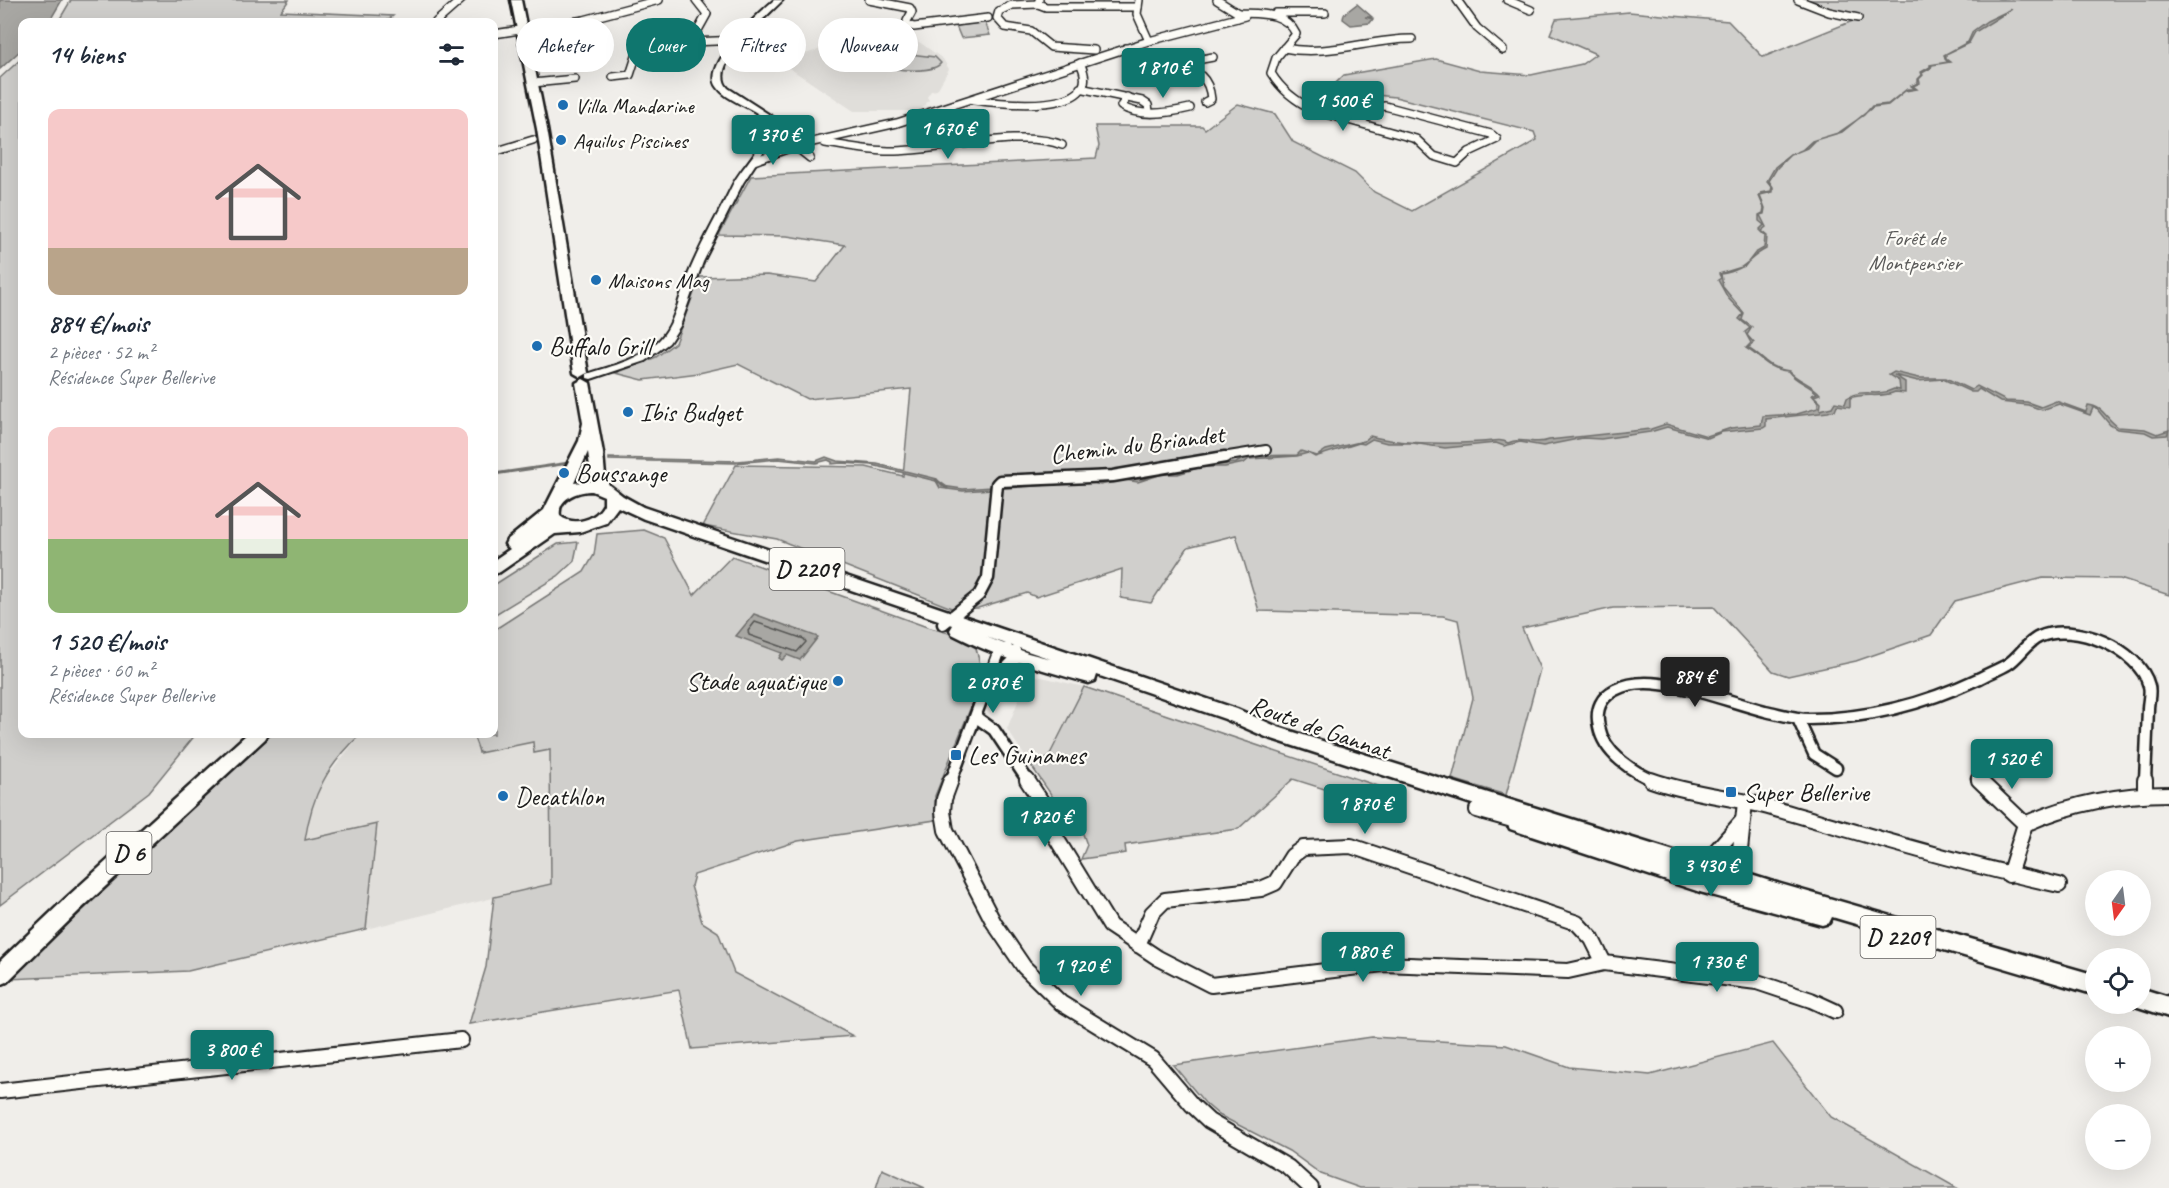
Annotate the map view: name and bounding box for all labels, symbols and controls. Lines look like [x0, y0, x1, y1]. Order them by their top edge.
chip: Acheter [516, 18, 614, 72]
chip: Louer [626, 18, 706, 72]
chip: Filtres [718, 18, 806, 72]
chip: Nouveau [818, 18, 918, 72]
text: 14 biens [48, 38, 124, 71]
icon: filters [435, 38, 468, 71]
pin: 1 810 € [1108, 48, 1218, 99]
text: 1 810 € [1136, 55, 1190, 80]
pin: 1 500 € [1288, 81, 1398, 132]
text: 1 500 € [1316, 88, 1370, 113]
place label: Villa Mandarine [575, 92, 695, 120]
marker: Villa Mandarine [556, 98, 570, 112]
pin: 1 670 € [893, 109, 1003, 160]
pin: 1 370 € [718, 115, 828, 166]
text: 1 670 € [920, 116, 976, 141]
text: 1 370 € [746, 122, 800, 147]
place label: Aquilus Piscines [573, 127, 690, 155]
marker: Aquilus Piscines [554, 133, 568, 147]
icon: home [204, 148, 312, 256]
park label: Forêt de Montpensier [1869, 224, 1963, 277]
place label: Maisons Mag [608, 267, 710, 295]
marker: Maisons Mag [589, 273, 603, 287]
text: 884 €/mois [48, 307, 149, 340]
place label: Buffalo Grill [549, 330, 656, 363]
marker: Buffalo Grill [530, 339, 544, 353]
text: 2 pièces · 52 m² [48, 340, 154, 365]
text: Résidence Super Bellerive [48, 365, 214, 390]
place label: Ibis Budget [640, 396, 744, 429]
marker: Ibis Budget [621, 405, 635, 419]
street label: Chemin du Briandet [1048, 417, 1228, 472]
place label: Boussange [576, 457, 669, 490]
icon: home [204, 466, 312, 574]
marker: Boussange [557, 466, 571, 480]
road number: D 2209 [770, 548, 844, 590]
text: 1 520 €/mois [48, 625, 166, 658]
pin: 884 € [1653, 657, 1737, 708]
text: 2 pièces · 60 m² [48, 658, 154, 683]
pin: 2 070 € [938, 663, 1048, 714]
text: 884 € [1675, 664, 1715, 689]
place label: Stade aquatique [686, 665, 828, 698]
text: 2 070 € [966, 670, 1020, 695]
marker: Stade aquatique [831, 674, 845, 688]
text: Résidence Super Bellerive [48, 683, 214, 708]
street label: Route de Gannat [1245, 688, 1397, 768]
place label: Les Guinames [968, 739, 1087, 772]
pin: 1 520 € [1957, 739, 2067, 790]
text: 1 520 € [1985, 746, 2039, 771]
marker: Les Guinames [949, 748, 963, 762]
place label: Super Bellerive [1743, 776, 1870, 809]
place label: Decathlon [515, 780, 604, 813]
pin: 1 870 € [1310, 784, 1420, 835]
marker: Super Bellerive [1724, 785, 1738, 799]
marker: Decathlon [496, 789, 510, 803]
text: 1 870 € [1338, 791, 1392, 816]
pin: 1 820 € [990, 797, 1100, 848]
text: 1 820 € [1018, 804, 1072, 829]
road number: D 6 [106, 832, 152, 874]
pin: 3 430 € [1656, 846, 1766, 897]
text: 3 430 € [1684, 853, 1738, 878]
north arrow [2085, 870, 2151, 936]
map controls [2085, 870, 2151, 1170]
road number: D 2209 [1860, 916, 1936, 958]
pin: 1 880 € [1308, 932, 1418, 983]
text: 1 880 € [1336, 939, 1390, 964]
pin: 1 730 € [1662, 942, 1772, 993]
pin: 1 920 € [1026, 946, 1136, 997]
button: locate [2085, 948, 2151, 1014]
text: 1 730 € [1690, 949, 1744, 974]
text: 1 920 € [1054, 953, 1108, 978]
button: + [2085, 1026, 2151, 1092]
pin: 3 800 € [177, 1030, 287, 1081]
text: 3 800 € [205, 1037, 259, 1062]
button: − [2085, 1104, 2151, 1170]

